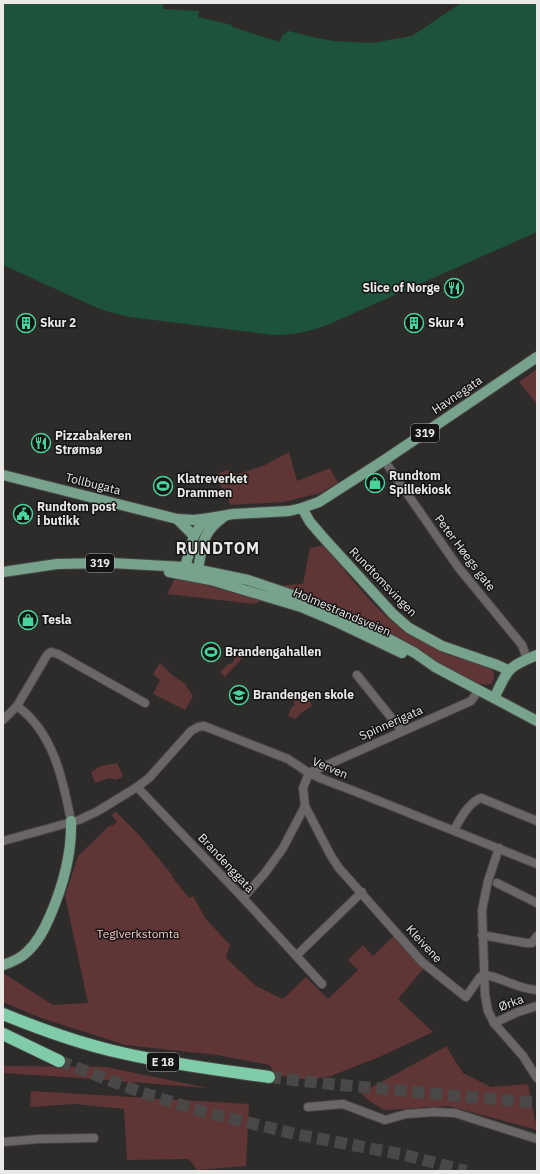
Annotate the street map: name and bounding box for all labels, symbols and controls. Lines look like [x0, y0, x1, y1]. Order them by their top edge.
restaurant icon: Slice of Norge [443, 277, 465, 299]
place label: Slice of Norge [362, 280, 440, 295]
building icon: Skur 2 [15, 312, 37, 334]
building icon: Skur 4 [403, 312, 425, 334]
place label: Skur 2 [40, 315, 76, 330]
place label: Skur 4 [428, 315, 464, 330]
street label: Havnegata [429, 372, 485, 417]
road number: 319 [411, 424, 439, 442]
place label: Pizzabakeren Strømsø [55, 428, 132, 457]
restaurant icon: Pizzabakeren Strømsø [30, 432, 52, 454]
place label: Rundtom Spillekiosk [389, 468, 451, 497]
street label: Tollbugata [64, 469, 123, 498]
place label: Klatreverket Drammen [177, 471, 248, 500]
shop icon: Rundtom Spillekiosk [364, 472, 386, 494]
sports icon: Klatreverket Drammen [152, 475, 174, 497]
place label: Rundtom post i butikk [37, 499, 117, 528]
public building icon: Rundtom post i butikk [12, 503, 34, 525]
street label: Peter Høegs gate [432, 511, 499, 594]
district label: RUNDTOM [176, 538, 260, 558]
street label: Rundtomsvingen [346, 544, 420, 619]
road number: 319 [86, 554, 114, 572]
street label: Holmestrandsveien [291, 584, 393, 639]
shop icon: Tesla [17, 609, 39, 631]
place label: Tesla [42, 612, 72, 627]
sports icon: Brandengahallen [200, 641, 222, 663]
place label: Brandengahallen [225, 644, 321, 659]
school or university icon: Brandengen skole [228, 684, 250, 706]
place label: Brandengen skole [253, 687, 354, 702]
street label: Spinnerigata [357, 702, 425, 743]
street label: Verven [310, 753, 350, 782]
street label: Brandenggata [195, 830, 258, 896]
street label: Kleivene [403, 922, 446, 966]
park label: Teglverkstomta [97, 926, 180, 941]
street label: Ørka [496, 991, 526, 1014]
road number: E 18 [147, 1053, 179, 1071]

